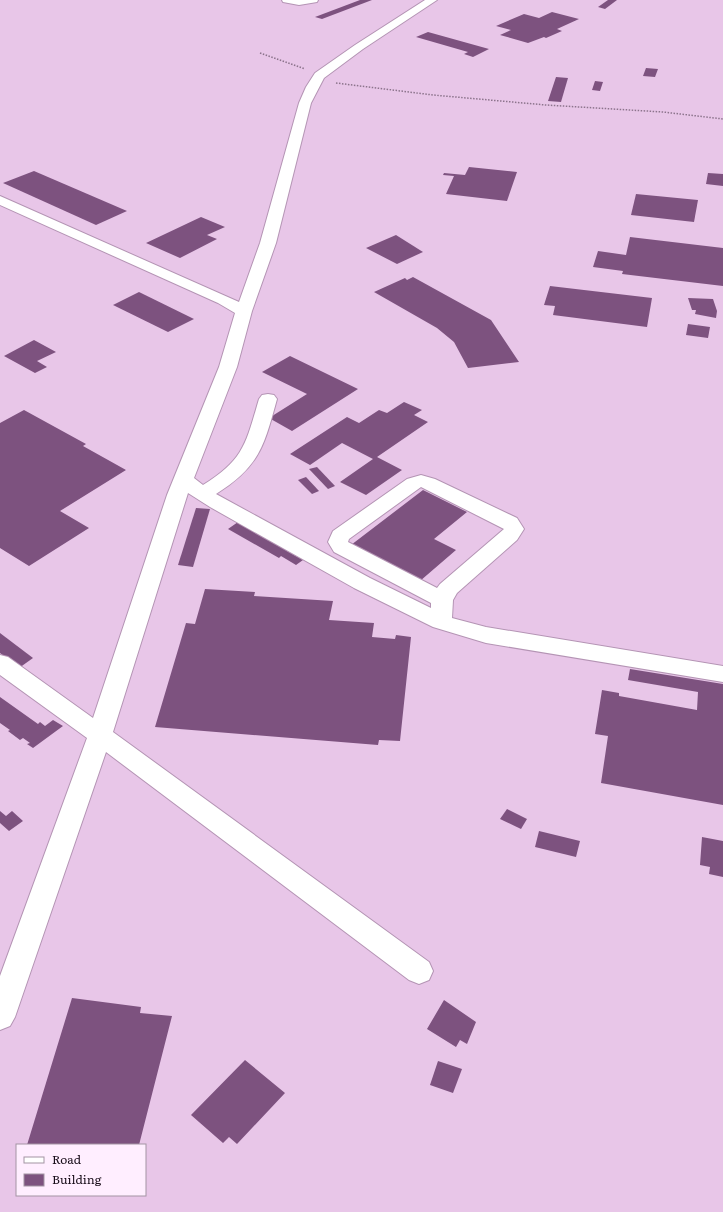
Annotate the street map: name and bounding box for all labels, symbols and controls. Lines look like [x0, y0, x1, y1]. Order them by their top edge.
legend [16, 1144, 146, 1196]
text: Road [52, 1150, 82, 1168]
text: Building [52, 1170, 102, 1188]

